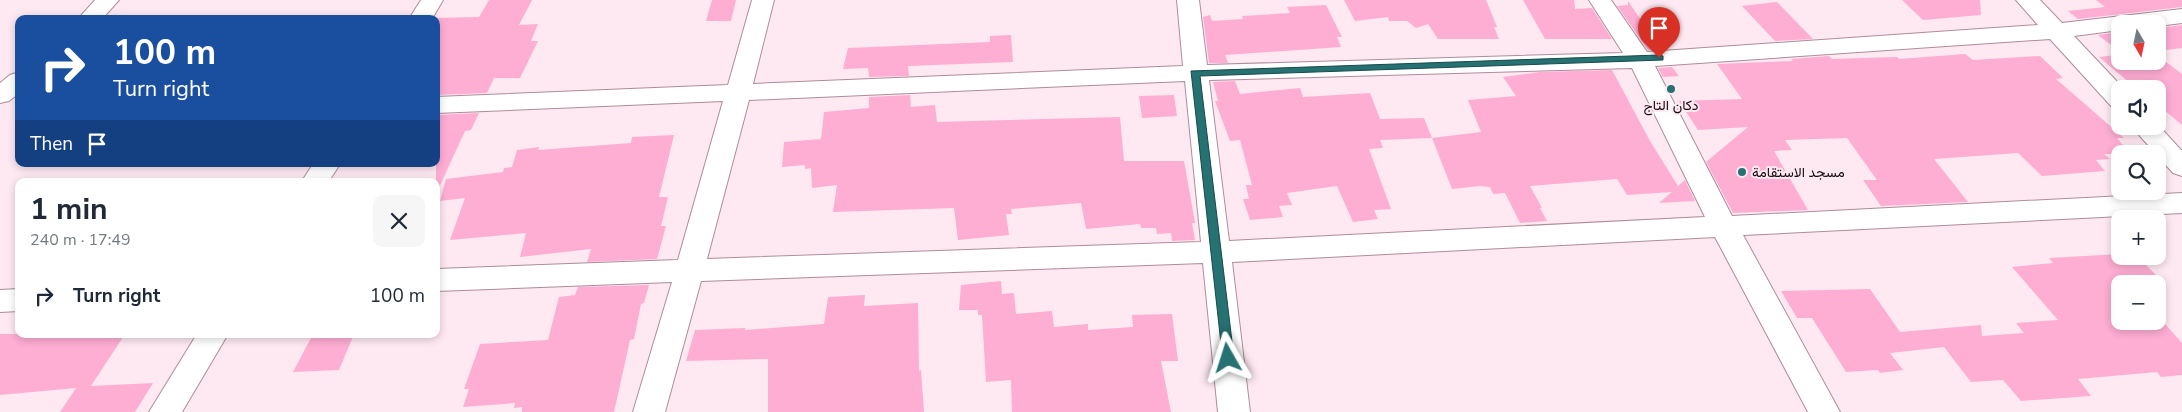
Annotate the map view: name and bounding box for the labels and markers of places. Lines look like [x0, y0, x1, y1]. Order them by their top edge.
pin [1638, 7, 1680, 58]
marker: دكان التاج [1665, 83, 1677, 95]
place label: دكان التاج [1643, 96, 1699, 116]
place label: مسجد الاستقامة [1752, 163, 1845, 182]
marker: مسجد الاستقامة [1736, 166, 1748, 178]

